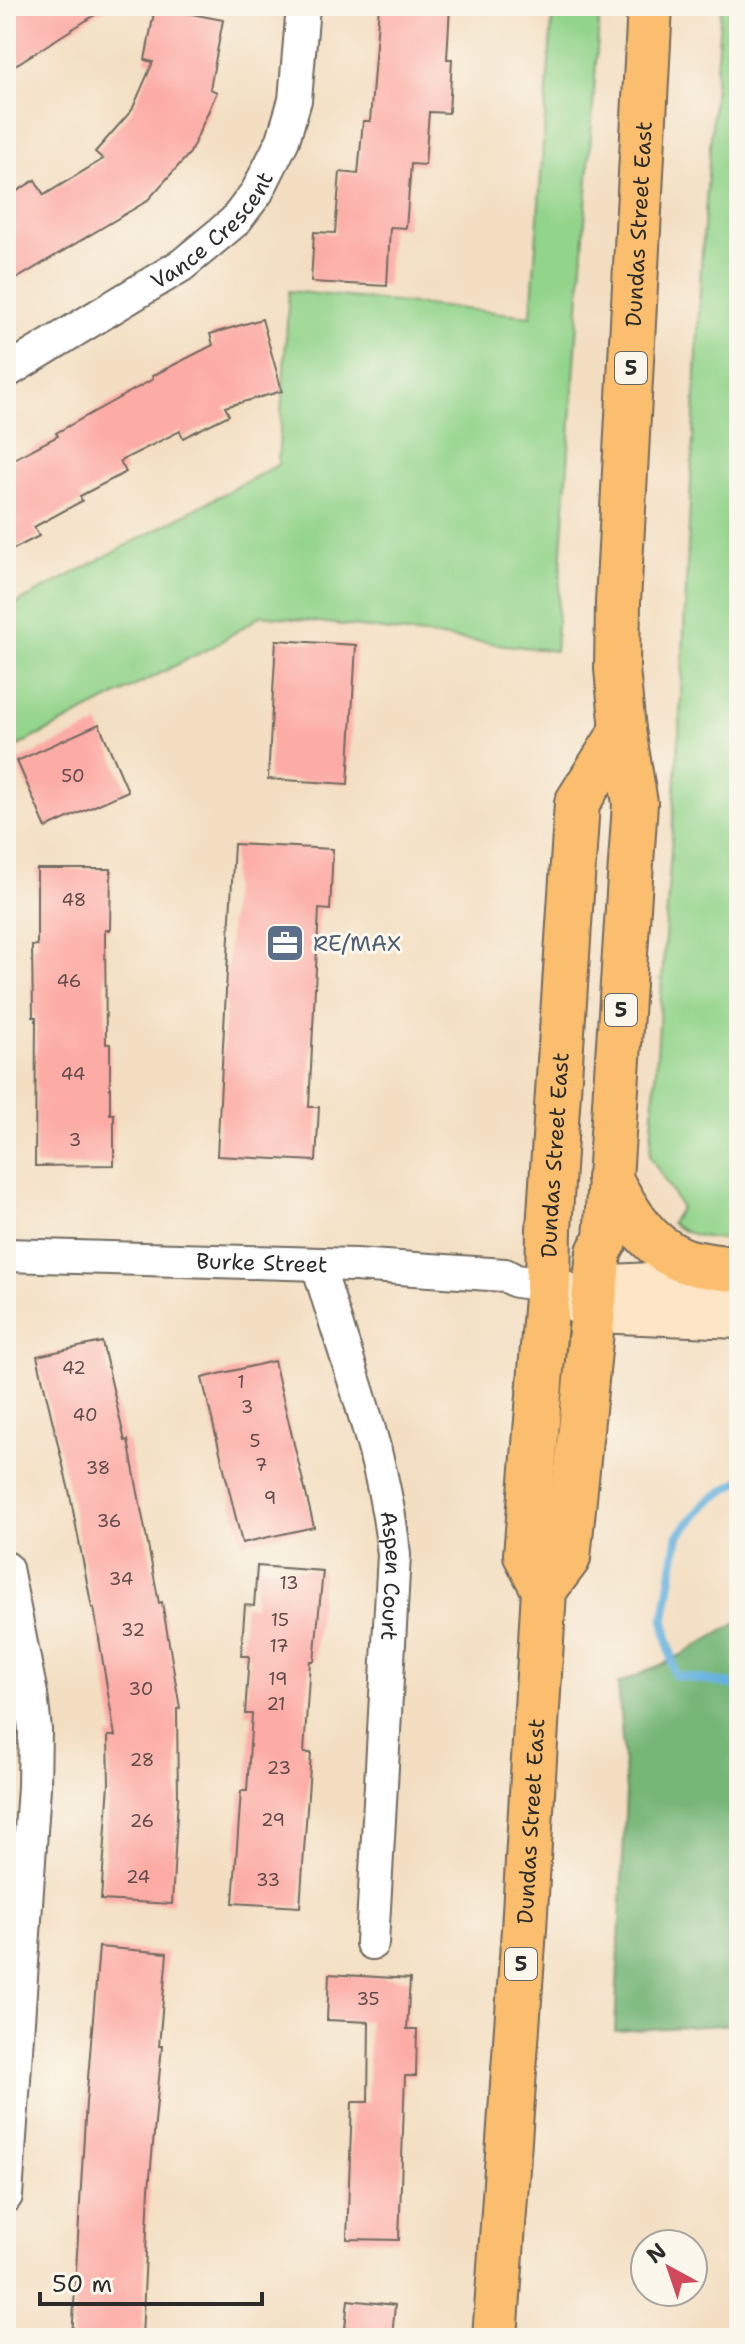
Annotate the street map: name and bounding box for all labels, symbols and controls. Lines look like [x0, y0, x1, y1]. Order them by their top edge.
street label: Dundas Street East [619, 121, 659, 328]
street label: Vance Crescent [145, 167, 280, 296]
road number: 5 [615, 352, 647, 384]
house number: 50 [61, 764, 85, 788]
house number: 48 [62, 888, 86, 912]
office icon: RE/MAX [264, 922, 306, 964]
place label: RE/MAX [313, 929, 401, 958]
house number: 46 [57, 969, 81, 993]
road number: 5 [605, 994, 637, 1026]
street label: Dundas Street East [534, 1051, 576, 1258]
house number: 44 [61, 1062, 85, 1086]
house number: 3 [69, 1128, 81, 1152]
street label: Burke Street [196, 1246, 328, 1279]
house number: 42 [62, 1356, 86, 1380]
house number: 1 [237, 1370, 245, 1394]
house number: 3 [241, 1395, 253, 1419]
house number: 40 [72, 1403, 98, 1427]
house number: 5 [249, 1429, 261, 1453]
house number: 7 [255, 1453, 267, 1477]
house number: 38 [86, 1456, 110, 1480]
house number: 9 [264, 1486, 276, 1510]
house number: 36 [97, 1509, 121, 1533]
street label: Aspen Court [373, 1509, 408, 1641]
house number: 34 [109, 1567, 133, 1591]
house number: 13 [279, 1571, 299, 1595]
house number: 15 [271, 1608, 289, 1632]
house number: 32 [121, 1618, 145, 1642]
house number: 17 [269, 1634, 289, 1658]
house number: 19 [268, 1667, 288, 1691]
house number: 30 [129, 1677, 153, 1701]
house number: 21 [266, 1692, 286, 1716]
street label: Dundas Street East [510, 1718, 551, 1925]
house number: 28 [130, 1748, 154, 1772]
house number: 23 [267, 1756, 291, 1780]
house number: 29 [261, 1808, 285, 1832]
house number: 26 [130, 1809, 154, 1833]
house number: 24 [126, 1865, 150, 1889]
house number: 33 [256, 1868, 280, 1892]
road number: 5 [505, 1948, 537, 1980]
house number: 35 [356, 1987, 380, 2011]
north arrow [629, 2228, 709, 2308]
text: N [640, 2236, 672, 2270]
scale bar [40, 2256, 262, 2306]
text: 50 m [52, 2268, 112, 2300]

